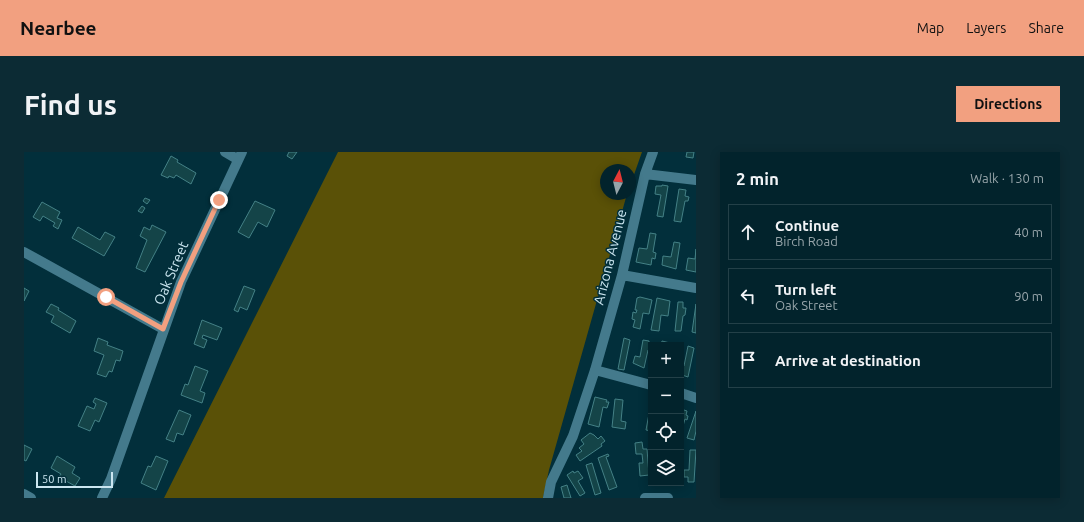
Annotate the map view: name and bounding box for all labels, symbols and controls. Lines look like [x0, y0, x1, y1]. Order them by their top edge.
text: Nearbee [20, 17, 97, 39]
text: Map [917, 20, 944, 36]
text: Layers [966, 20, 1006, 36]
text: Share [1028, 20, 1064, 36]
button: Directions [956, 86, 1060, 122]
text: Find us [24, 89, 117, 120]
north arrow [600, 164, 636, 200]
text: 2 min [736, 169, 779, 188]
text: Walk · 130 m [970, 171, 1044, 185]
route end [210, 191, 228, 209]
street label: Arizona Avenue [590, 208, 630, 306]
text: Continue [775, 217, 839, 234]
icon: ahead [737, 221, 759, 243]
text: 40 m [1014, 225, 1043, 239]
text: Birch Road [775, 234, 838, 248]
street label: Oak Street [150, 238, 192, 307]
text: Turn left [775, 281, 836, 298]
icon: left [737, 285, 759, 307]
route start [97, 288, 115, 306]
text: 90 m [1014, 289, 1043, 303]
text: Oak Street [775, 298, 838, 312]
map controls [648, 342, 684, 486]
button: + [648, 342, 684, 378]
icon: arrive [737, 349, 759, 371]
text: Arrive at destination [775, 352, 921, 369]
button: − [648, 378, 684, 414]
button: locate [648, 414, 684, 450]
button: layers [648, 450, 684, 486]
scale bar [36, 470, 113, 489]
text: 50 m [42, 473, 66, 485]

